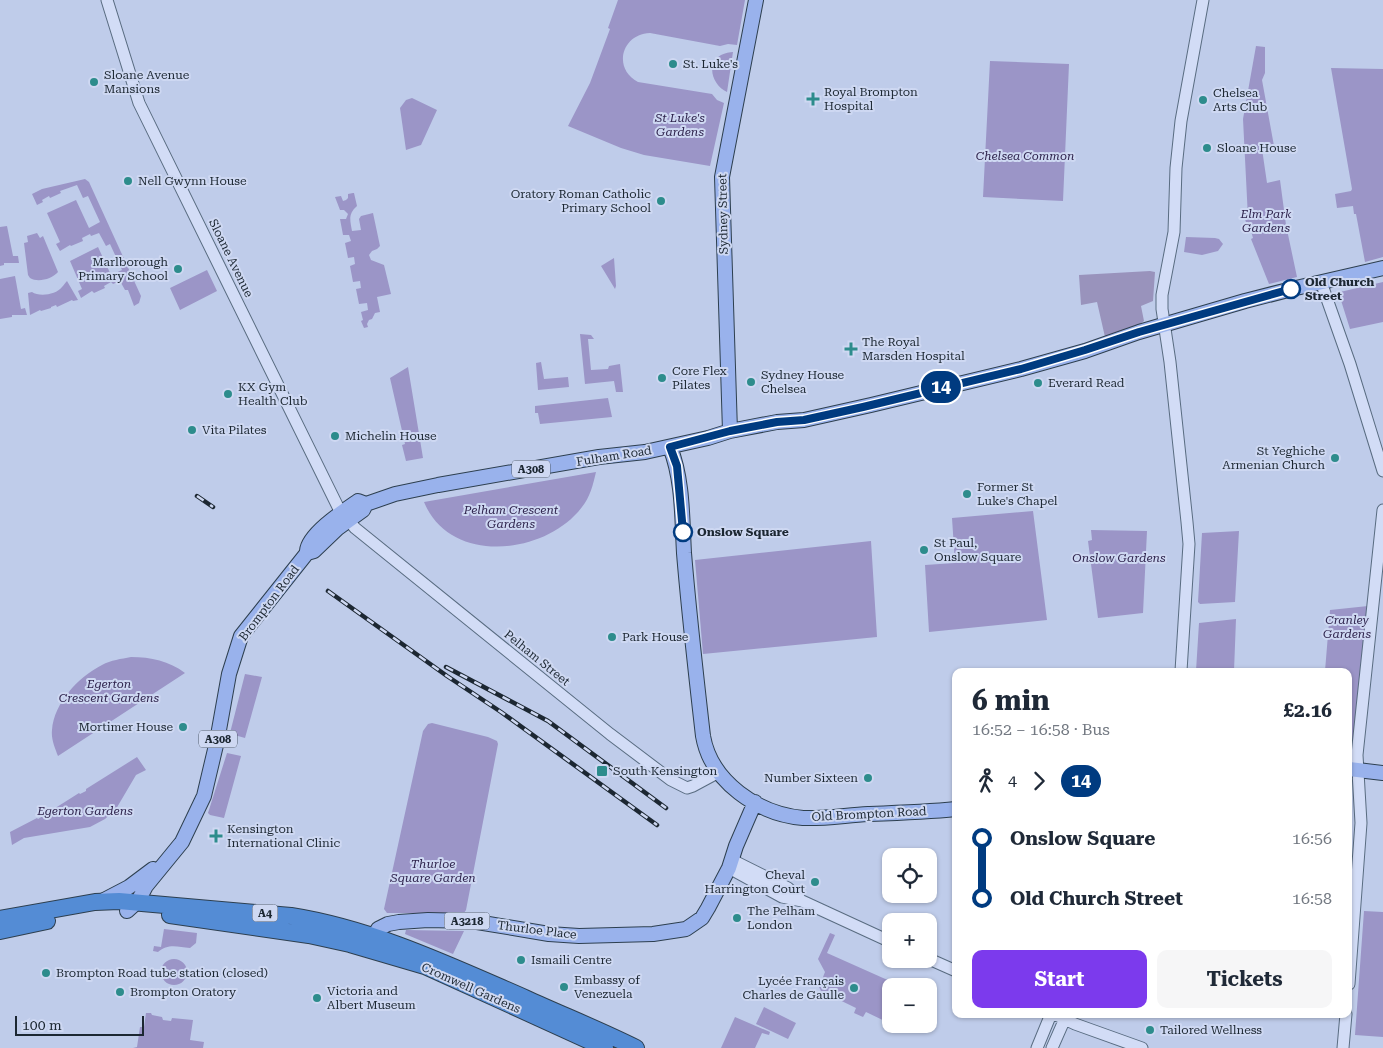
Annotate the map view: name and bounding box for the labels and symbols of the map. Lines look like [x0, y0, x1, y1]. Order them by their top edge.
place label: St. Luke's [683, 57, 738, 71]
marker: St. Luke's [667, 58, 679, 70]
place label: Sloane Avenue Mansions [104, 68, 190, 96]
marker: Sloane Avenue Mansions [88, 76, 100, 88]
place label: Royal Brompton Hospital [824, 85, 918, 113]
place label: Chelsea Arts Club [1213, 86, 1268, 114]
marker: Royal Brompton Hospital [806, 92, 820, 106]
marker: Chelsea Arts Club [1197, 94, 1209, 106]
park label: St Luke's Gardens [654, 111, 705, 139]
place label: Sloane House [1217, 141, 1297, 155]
marker: Sloane House [1201, 142, 1213, 154]
park label: Chelsea Common [976, 149, 1074, 163]
street label: Sydney Street [715, 173, 731, 254]
place label: Nell Gwynn House [138, 174, 247, 188]
marker: Nell Gwynn House [122, 175, 134, 187]
place label: Oratory Roman Catholic Primary School [511, 187, 651, 215]
marker: Oratory Roman Catholic Primary School [655, 195, 667, 207]
park label: Elm Park Gardens [1240, 207, 1292, 235]
street label: Sloane Avenue [206, 217, 256, 300]
place label: Marlborough Primary School [78, 255, 168, 283]
marker: Marlborough Primary School [172, 263, 184, 275]
place label: Old Church Street [1305, 275, 1374, 303]
marker: Old Church Street [1281, 279, 1301, 299]
place label: The Royal Marsden Hospital [862, 335, 965, 363]
marker: The Royal Marsden Hospital [844, 342, 858, 356]
place label: Core Flex Pilates [672, 364, 727, 392]
place label: Sydney House Chelsea [761, 368, 845, 396]
line badge: 14 [918, 371, 964, 403]
marker: Core Flex Pilates [656, 372, 668, 384]
marker: Sydney House Chelsea [745, 376, 757, 388]
place label: Everard Read [1048, 376, 1125, 390]
marker: Everard Read [1032, 377, 1044, 389]
place label: KX Gym Health Club [238, 380, 308, 408]
marker: KX Gym Health Club [222, 388, 234, 400]
place label: Vita Pilates [202, 423, 267, 437]
marker: Vita Pilates [186, 424, 198, 436]
place label: Michelin House [345, 429, 437, 443]
marker: Michelin House [329, 430, 341, 442]
street label: Fulham Road [575, 443, 653, 469]
place label: St Yeghiche Armenian Church [1222, 444, 1325, 472]
marker: St Yeghiche Armenian Church [1329, 452, 1341, 464]
road number: A308 [512, 460, 550, 478]
place label: Former St Luke's Chapel [977, 480, 1058, 508]
marker: Former St Luke's Chapel [961, 488, 973, 500]
park label: Pelham Crescent Gardens [463, 503, 559, 531]
marker: Onslow Square [673, 522, 693, 542]
place label: Onslow Square [697, 525, 789, 539]
place label: St Paul, Onslow Square [934, 536, 1022, 564]
marker: St Paul, Onslow Square [918, 544, 930, 556]
park label: Onslow Gardens [1072, 551, 1166, 565]
street label: Brompton Road [236, 562, 302, 644]
park label: Cranley Gardens [1323, 613, 1371, 641]
street label: Pelham Street [501, 627, 573, 689]
place label: Park House [622, 630, 689, 644]
marker: Park House [606, 631, 618, 643]
park label: Egerton Crescent Gardens [59, 677, 160, 705]
place label: Mortimer House [78, 720, 173, 734]
marker: Mortimer House [177, 721, 189, 733]
road number: A308 [199, 731, 237, 748]
marker: South Kensington [595, 764, 609, 778]
place label: South Kensington [613, 764, 718, 778]
place label: Number Sixteen [764, 771, 858, 785]
marker: Number Sixteen [862, 772, 874, 784]
park label: Egerton Gardens [36, 804, 133, 818]
street label: Old Brompton Road [811, 804, 927, 824]
place label: Kensington International Clinic [227, 822, 341, 850]
marker: Kensington International Clinic [209, 829, 223, 843]
park label: Thurloe Square Garden [389, 857, 476, 885]
place label: Cheval Harrington Court [705, 868, 806, 896]
marker: Cheval Harrington Court [809, 876, 821, 888]
road number: A4 [252, 904, 278, 921]
place label: The Pelham London [747, 904, 815, 932]
road number: A3218 [444, 912, 490, 929]
marker: The Pelham London [731, 912, 743, 924]
street label: Thurloe Place [497, 918, 578, 942]
place label: Ismaili Centre [531, 953, 612, 967]
marker: Ismaili Centre [515, 954, 527, 966]
street label: Cromwell Gardens [419, 960, 523, 1016]
place label: Brompton Road tube station (closed) [56, 966, 268, 980]
marker: Brompton Road tube station (closed) [40, 967, 52, 979]
place label: Embassy of Venezuela [574, 973, 640, 1001]
place label: Lycée Français Charles de Gaulle [742, 974, 844, 1002]
marker: Embassy of Venezuela [558, 981, 570, 993]
marker: Lycée Français Charles de Gaulle [848, 982, 860, 994]
place label: Victoria and Albert Museum [327, 984, 416, 1012]
place label: Brompton Oratory [130, 985, 237, 999]
marker: Brompton Oratory [114, 986, 126, 998]
marker: Victoria and Albert Museum [311, 992, 323, 1004]
scale bar [15, 1013, 144, 1036]
place label: Tailored Wellness [1160, 1023, 1262, 1037]
marker: Tailored Wellness [1144, 1024, 1156, 1036]

